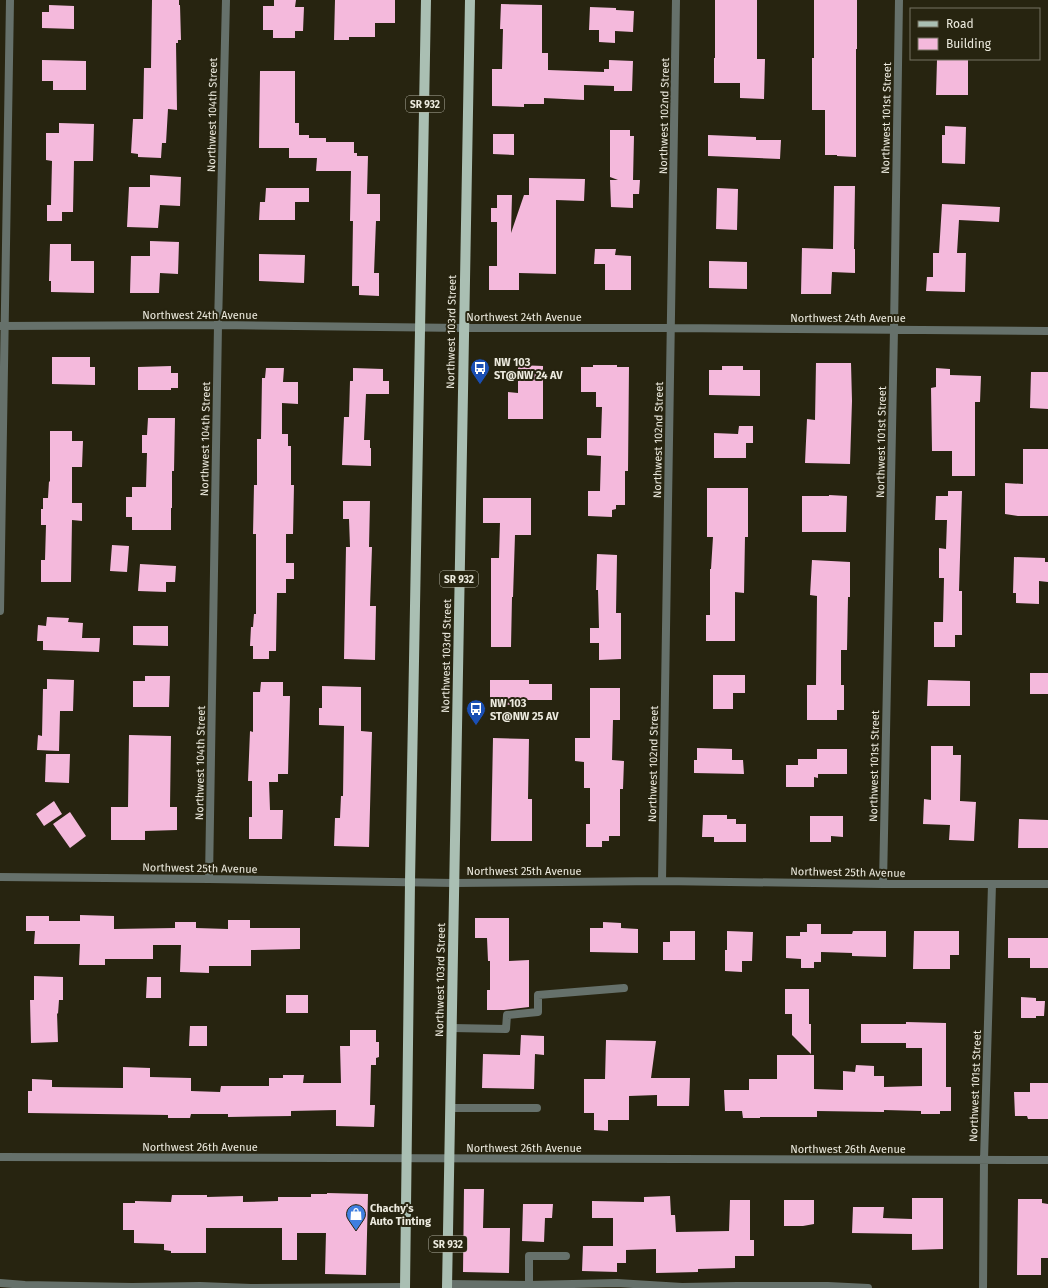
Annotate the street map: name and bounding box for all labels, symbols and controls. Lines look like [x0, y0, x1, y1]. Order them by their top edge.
legend [910, 8, 1040, 60]
text: Road [946, 17, 974, 31]
text: Building [946, 37, 992, 51]
street label: Northwest 104th Street [205, 58, 220, 172]
street label: Northwest 102nd Street [657, 58, 672, 174]
street label: Northwest 101st Street [879, 62, 894, 174]
road number: SR 932 [406, 96, 444, 112]
street label: Northwest 103rd Street [444, 275, 459, 389]
street label: Northwest 24th Avenue [142, 309, 258, 322]
street label: Northwest 24th Avenue [466, 311, 582, 324]
street label: Northwest 24th Avenue [790, 312, 906, 325]
place label: NW 103 ST@NW 24 AV [494, 356, 563, 382]
bus stop icon: NW 103 ST@NW 24 AV [469, 357, 491, 385]
street label: Northwest 104th Street [198, 382, 213, 496]
street label: Northwest 102nd Street [651, 382, 666, 498]
street label: Northwest 101st Street [874, 386, 889, 498]
road number: SR 932 [440, 571, 478, 587]
street label: Northwest 103rd Street [439, 599, 454, 713]
place label: NW 103 ST@NW 25 AV [490, 697, 559, 723]
bus stop icon: NW 103 ST@NW 25 AV [465, 698, 487, 726]
street label: Northwest 104th Street [193, 706, 208, 820]
street label: Northwest 102nd Street [646, 706, 661, 822]
street label: Northwest 101st Street [867, 710, 882, 822]
street label: Northwest 25th Avenue [142, 861, 258, 876]
street label: Northwest 25th Avenue [466, 865, 582, 878]
street label: Northwest 25th Avenue [790, 865, 906, 880]
street label: Northwest 103rd Street [433, 923, 448, 1037]
street label: Northwest 101st Street [967, 1030, 984, 1142]
street label: Northwest 26th Avenue [142, 1141, 258, 1154]
street label: Northwest 26th Avenue [466, 1142, 582, 1155]
street label: Northwest 26th Avenue [790, 1143, 906, 1156]
place label: Chachy's Auto Tinting [369, 1202, 432, 1228]
shop icon: Chachy's Auto Tinting [345, 1203, 367, 1231]
road number: SR 932 [429, 1236, 467, 1252]

